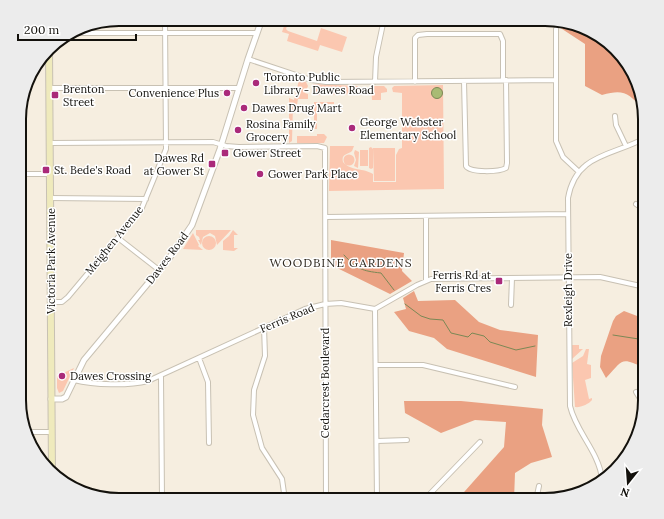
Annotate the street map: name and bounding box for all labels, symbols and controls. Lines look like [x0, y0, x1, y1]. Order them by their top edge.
scale bar [18, 16, 136, 42]
text: 200 m [24, 22, 60, 37]
place label: Toronto Public Library - Dawes Road [264, 70, 374, 97]
marker: Toronto Public Library - Dawes Road [251, 78, 261, 88]
place label: Brenton Street [63, 82, 105, 109]
place label: Convenience Plus [129, 86, 219, 100]
marker: Convenience Plus [222, 88, 232, 98]
marker: Brenton Street [50, 90, 60, 100]
place label: Dawes Drug Mart [252, 101, 342, 115]
marker: Dawes Drug Mart [239, 103, 249, 113]
place label: George Webster Elementary School [360, 115, 456, 142]
place label: Rosina Family Grocery [246, 117, 316, 144]
marker: George Webster Elementary School [347, 123, 357, 133]
marker: Rosina Family Grocery [233, 125, 243, 135]
place label: Gower Street [233, 146, 302, 160]
marker: Gower Street [220, 148, 230, 158]
place label: Dawes Rd at Gower St [144, 151, 205, 178]
marker: Dawes Rd at Gower St [207, 159, 217, 169]
place label: St. Bede's Road [54, 163, 131, 177]
marker: St. Bede's Road [41, 165, 51, 175]
place label: Gower Park Place [268, 167, 358, 181]
marker: Gower Park Place [255, 169, 265, 179]
street label: Meighen Avenue [82, 203, 146, 277]
street label: Victoria Park Avenue [44, 208, 58, 315]
street label: Dawes Road [143, 229, 191, 287]
street label: Rexleigh Drive [561, 253, 575, 327]
district label: WOODBINE GARDENS [269, 255, 413, 270]
place label: Ferris Rd at Ferris Cres [432, 268, 492, 295]
marker: Ferris Rd at Ferris Cres [494, 276, 504, 286]
street label: Ferris Road [258, 300, 317, 336]
street label: Cedarcrest Boulevard [318, 327, 332, 438]
place label: Dawes Crossing [70, 369, 152, 383]
marker: Dawes Crossing [57, 371, 67, 381]
north arrow [608, 463, 648, 503]
text: N [618, 484, 631, 501]

